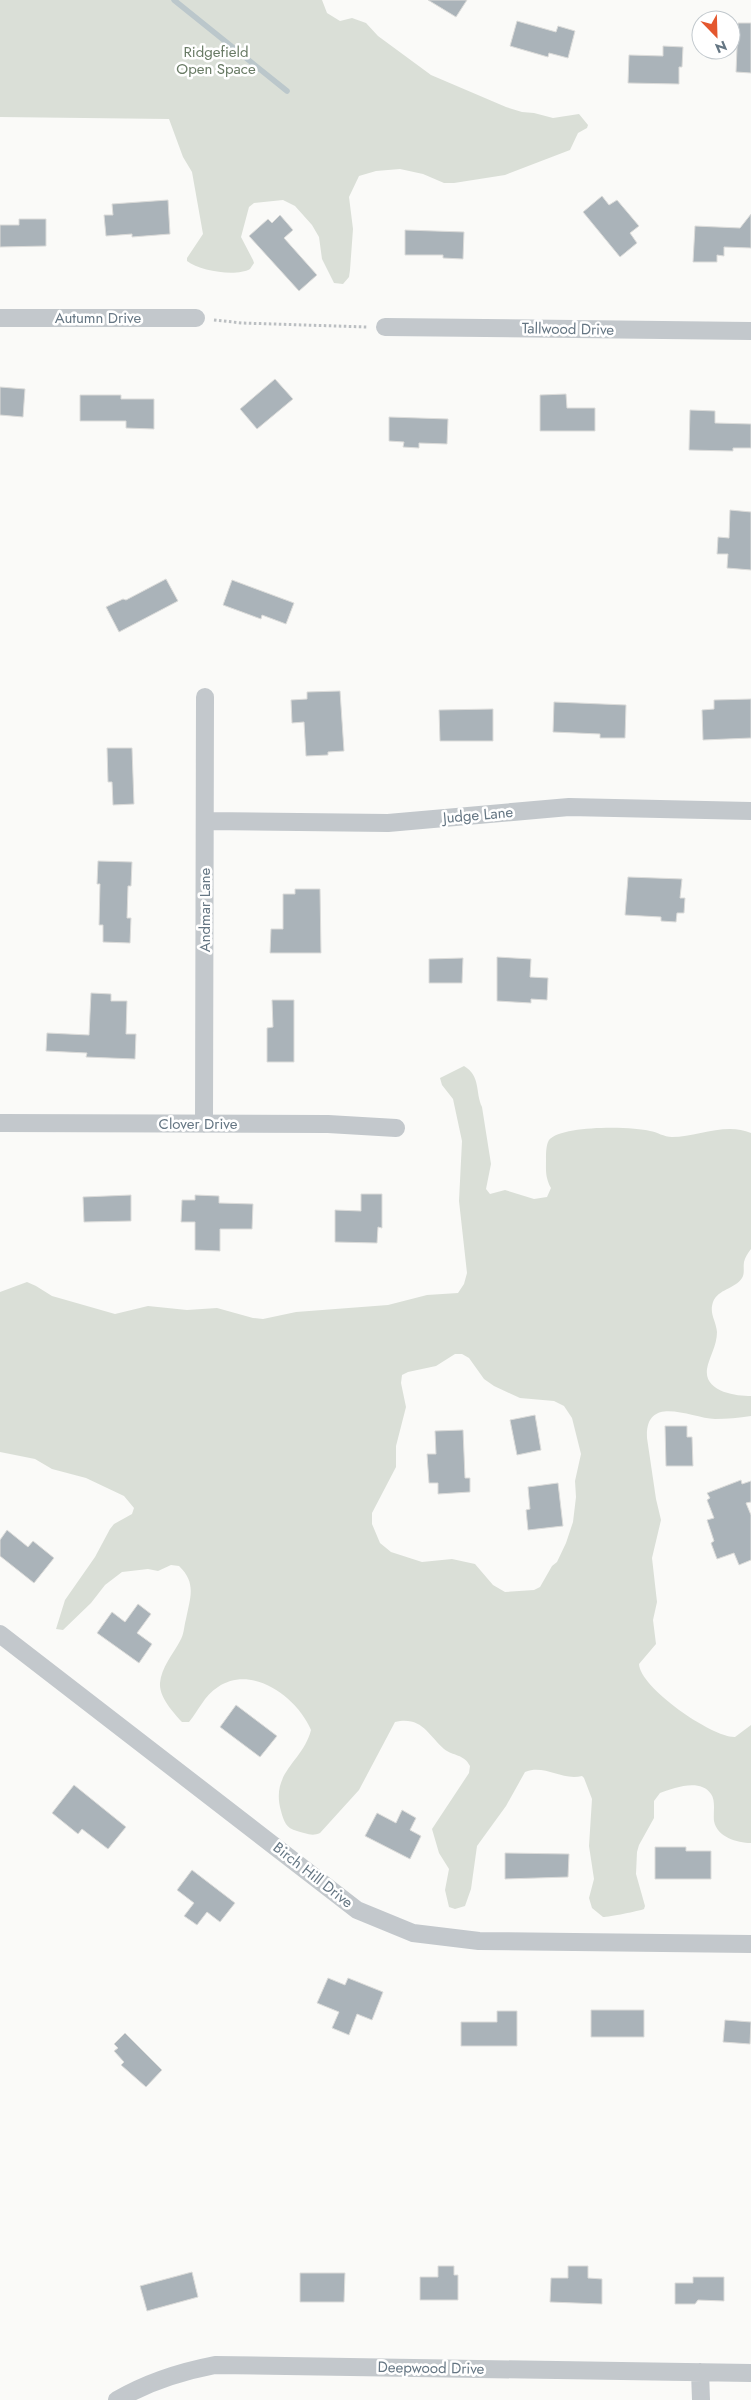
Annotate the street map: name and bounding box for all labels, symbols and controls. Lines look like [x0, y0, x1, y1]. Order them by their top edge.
north arrow [691, 10, 741, 60]
text: N [712, 36, 730, 58]
park label: Ridgefield Open Space [176, 41, 256, 80]
street label: Autumn Drive [55, 307, 141, 329]
street label: Tallwood Drive [522, 317, 615, 341]
street label: Judge Lane [440, 801, 514, 829]
street label: Andmar Lane [194, 868, 216, 952]
street label: Clover Drive [159, 1113, 238, 1135]
street label: Birch Hill Drive [268, 1837, 358, 1913]
street label: Deepwood Drive [377, 2356, 485, 2380]

